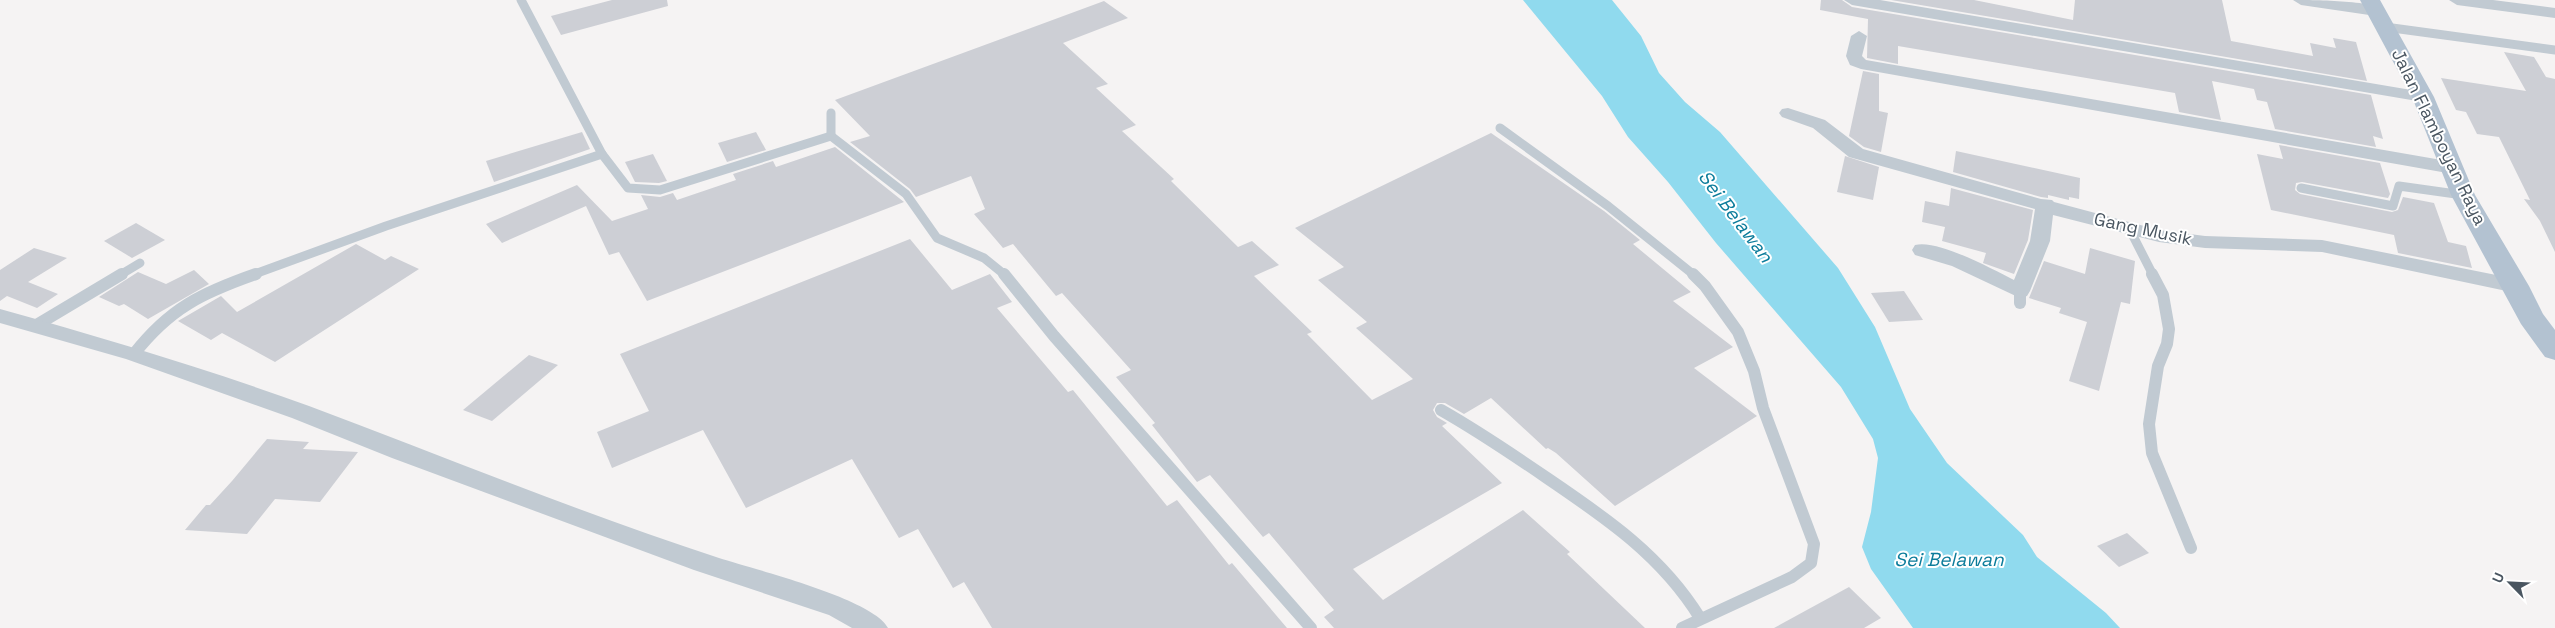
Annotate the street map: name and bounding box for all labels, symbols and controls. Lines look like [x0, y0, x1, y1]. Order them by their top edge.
street label: Jalan Flamboyan Raya [2387, 45, 2492, 229]
water label: Sei Belawan [1693, 165, 1779, 268]
street label: Gang Musik [2092, 207, 2195, 250]
water label: Sei Belawan [1894, 547, 2004, 572]
north arrow [2485, 558, 2535, 608]
text: U [2488, 570, 2508, 586]

